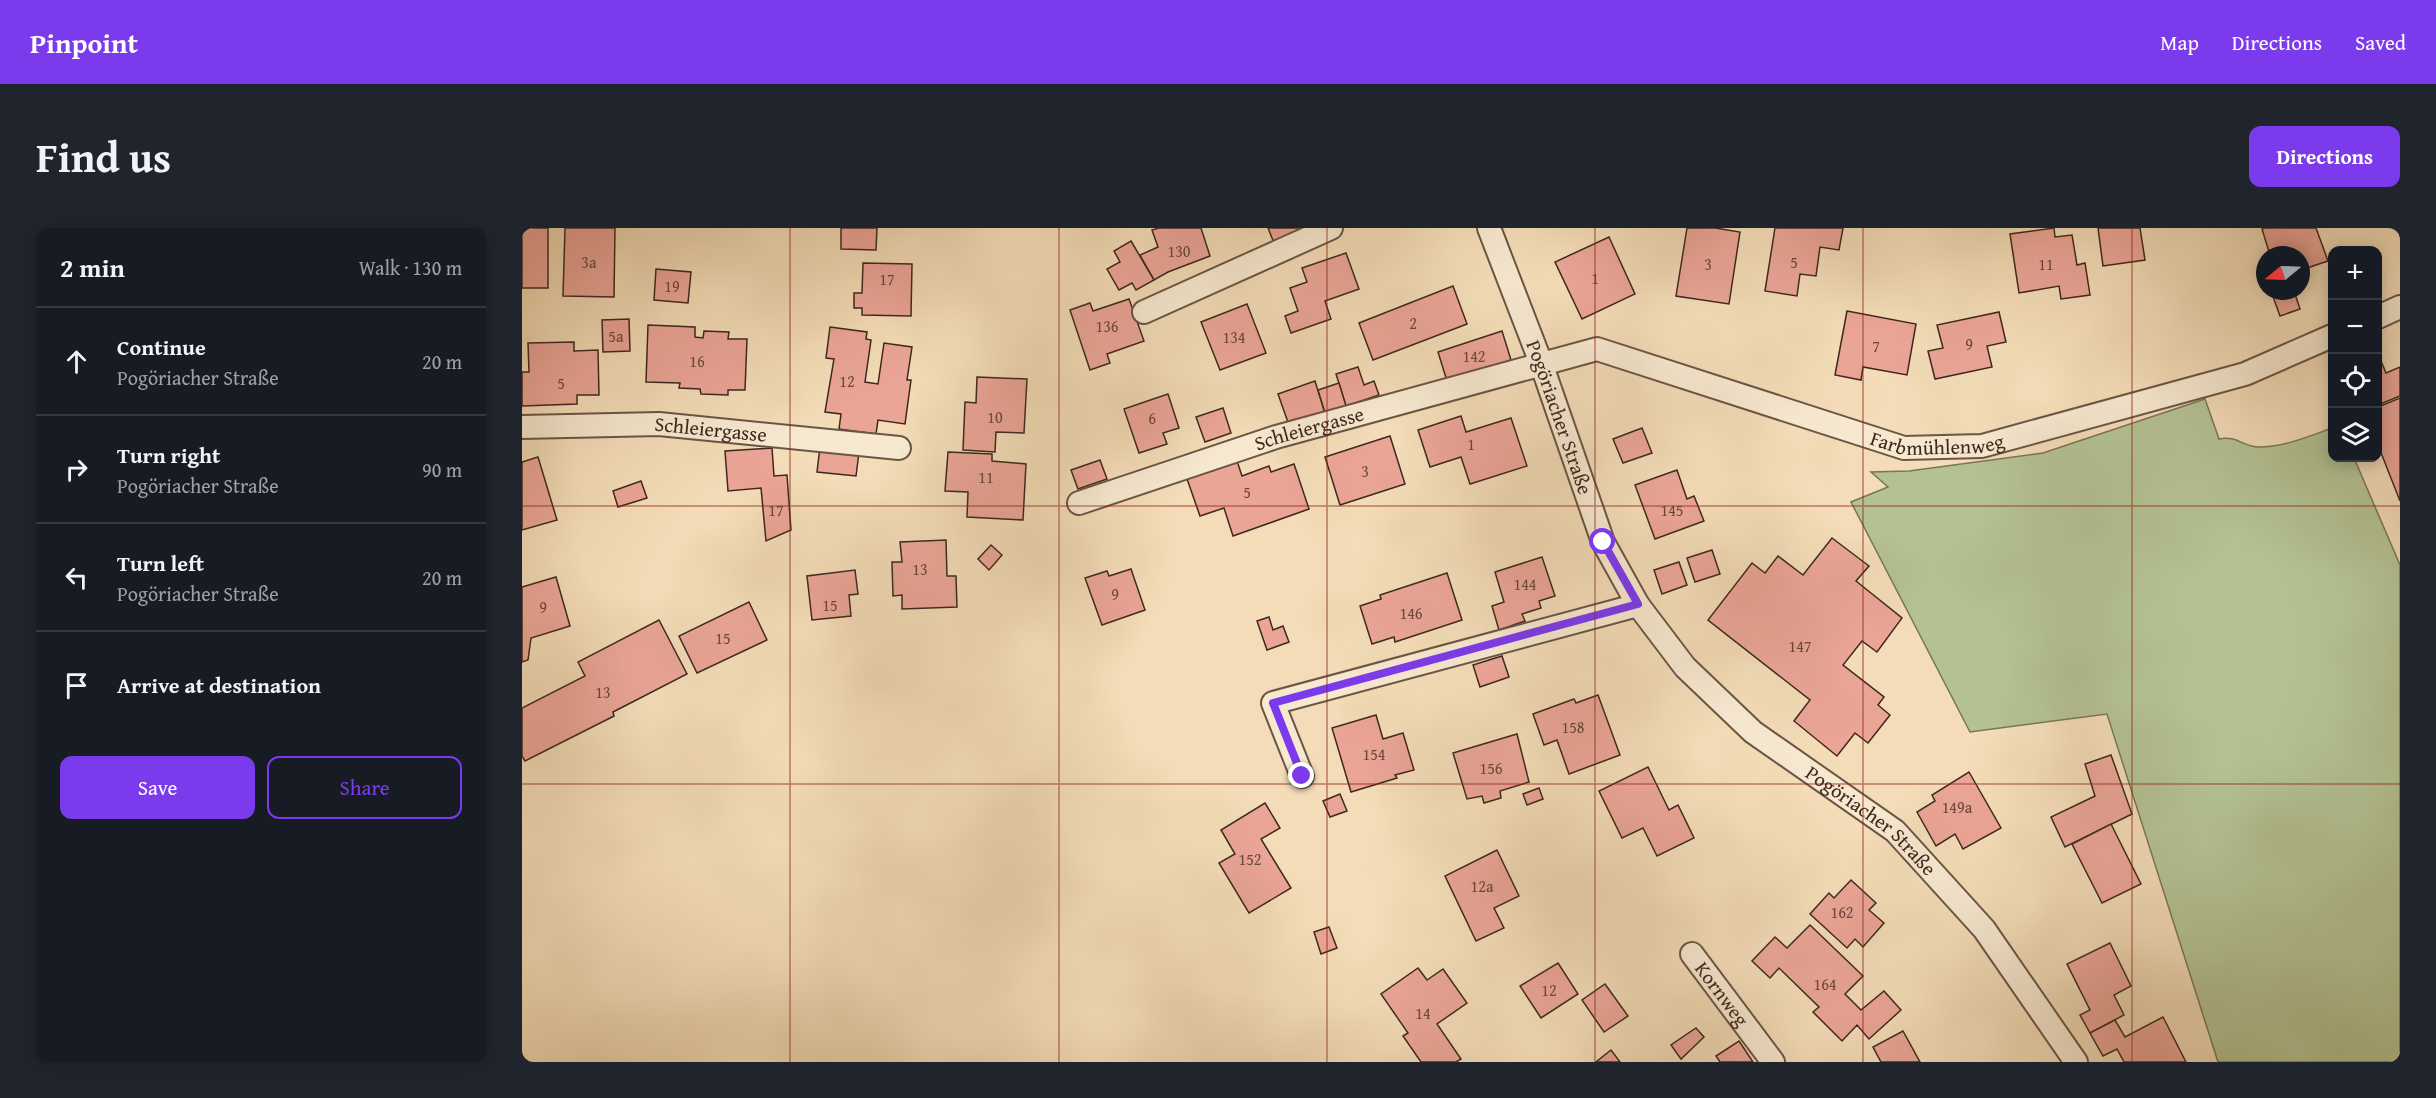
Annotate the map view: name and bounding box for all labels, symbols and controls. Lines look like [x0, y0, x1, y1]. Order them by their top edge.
text: Pinpoint [30, 22, 138, 63]
text: Map [2160, 27, 2199, 58]
text: Directions [2232, 27, 2322, 58]
text: Saved [2355, 27, 2406, 58]
text: Find us [36, 126, 171, 187]
button: Directions [2249, 126, 2400, 187]
house number: 130 [1167, 239, 1191, 263]
north arrow [2256, 246, 2310, 300]
map controls [2328, 246, 2382, 462]
button: + [2328, 246, 2382, 300]
text: 2 min [60, 248, 125, 287]
house number: 3a [581, 250, 597, 274]
house number: 5 [1790, 250, 1798, 274]
house number: 3 [1704, 252, 1712, 276]
house number: 11 [2038, 252, 2054, 276]
text: Walk · 130 m [359, 253, 462, 282]
house number: 1 [1591, 266, 1599, 290]
house number: 17 [879, 267, 895, 291]
house number: 19 [664, 274, 680, 298]
button: − [2328, 300, 2382, 354]
house number: 2 [1409, 311, 1417, 335]
house number: 136 [1095, 314, 1119, 338]
house number: 5a [608, 324, 624, 348]
house number: 134 [1222, 325, 1246, 349]
text: Continue [117, 331, 206, 363]
house number: 9 [1965, 332, 1973, 356]
house number: 7 [1872, 334, 1880, 358]
street label: Pogöriacher Straße [1519, 336, 1600, 498]
house number: 142 [1462, 344, 1486, 368]
icon: ahead [60, 345, 93, 378]
text: 20 m [422, 347, 462, 376]
house number: 16 [689, 349, 705, 373]
button: locate [2328, 354, 2382, 408]
text: Pogöriacher Straße [117, 363, 279, 392]
house number: 12 [839, 369, 855, 393]
house number: 5 [557, 371, 565, 395]
street label: Schleiergasse [1250, 399, 1367, 457]
house number: 10 [987, 405, 1003, 429]
house number: 6 [1148, 406, 1156, 430]
button: layers [2328, 408, 2382, 462]
street label: Schleiergasse [653, 409, 768, 449]
street label: Farbmühlenweg [1867, 423, 2007, 462]
house number: 1 [1467, 432, 1475, 456]
text: Turn right [117, 439, 220, 471]
icon: right [60, 453, 93, 486]
text: 90 m [422, 455, 462, 484]
house number: 3 [1361, 459, 1369, 483]
house number: 11 [978, 465, 994, 489]
text: Pogöriacher Straße [117, 471, 279, 500]
house number: 5 [1243, 480, 1251, 504]
house number: 17 [768, 498, 784, 522]
house number: 145 [1660, 498, 1684, 522]
route start [1589, 528, 1615, 554]
text: Turn left [117, 547, 204, 579]
house number: 13 [912, 557, 928, 581]
icon: left [60, 561, 93, 594]
text: 20 m [422, 563, 462, 592]
house number: 144 [1513, 572, 1537, 596]
text: Pogöriacher Straße [117, 579, 279, 608]
house number: 9 [1111, 582, 1119, 606]
house number: 15 [822, 593, 838, 617]
house number: 9 [539, 595, 547, 619]
house number: 146 [1399, 601, 1423, 625]
house number: 15 [715, 626, 731, 650]
house number: 147 [1788, 634, 1812, 658]
icon: arrive [60, 669, 93, 702]
text: Arrive at destination [117, 669, 321, 701]
house number: 13 [595, 680, 611, 704]
house number: 158 [1561, 715, 1585, 739]
house number: 154 [1362, 742, 1386, 766]
button: Save [60, 756, 255, 819]
button: Share [267, 756, 462, 819]
house number: 156 [1479, 756, 1503, 780]
street label: Pogöriacher Straße [1800, 758, 1944, 882]
route end [1288, 762, 1314, 788]
house number: 149a [1942, 795, 1973, 819]
house number: 152 [1238, 847, 1262, 871]
house number: 12a [1471, 874, 1494, 898]
house number: 162 [1830, 900, 1854, 924]
street label: Kornweg [1688, 955, 1756, 1032]
house number: 164 [1813, 972, 1837, 996]
house number: 12 [1541, 978, 1557, 1002]
house number: 14 [1415, 1001, 1431, 1025]

